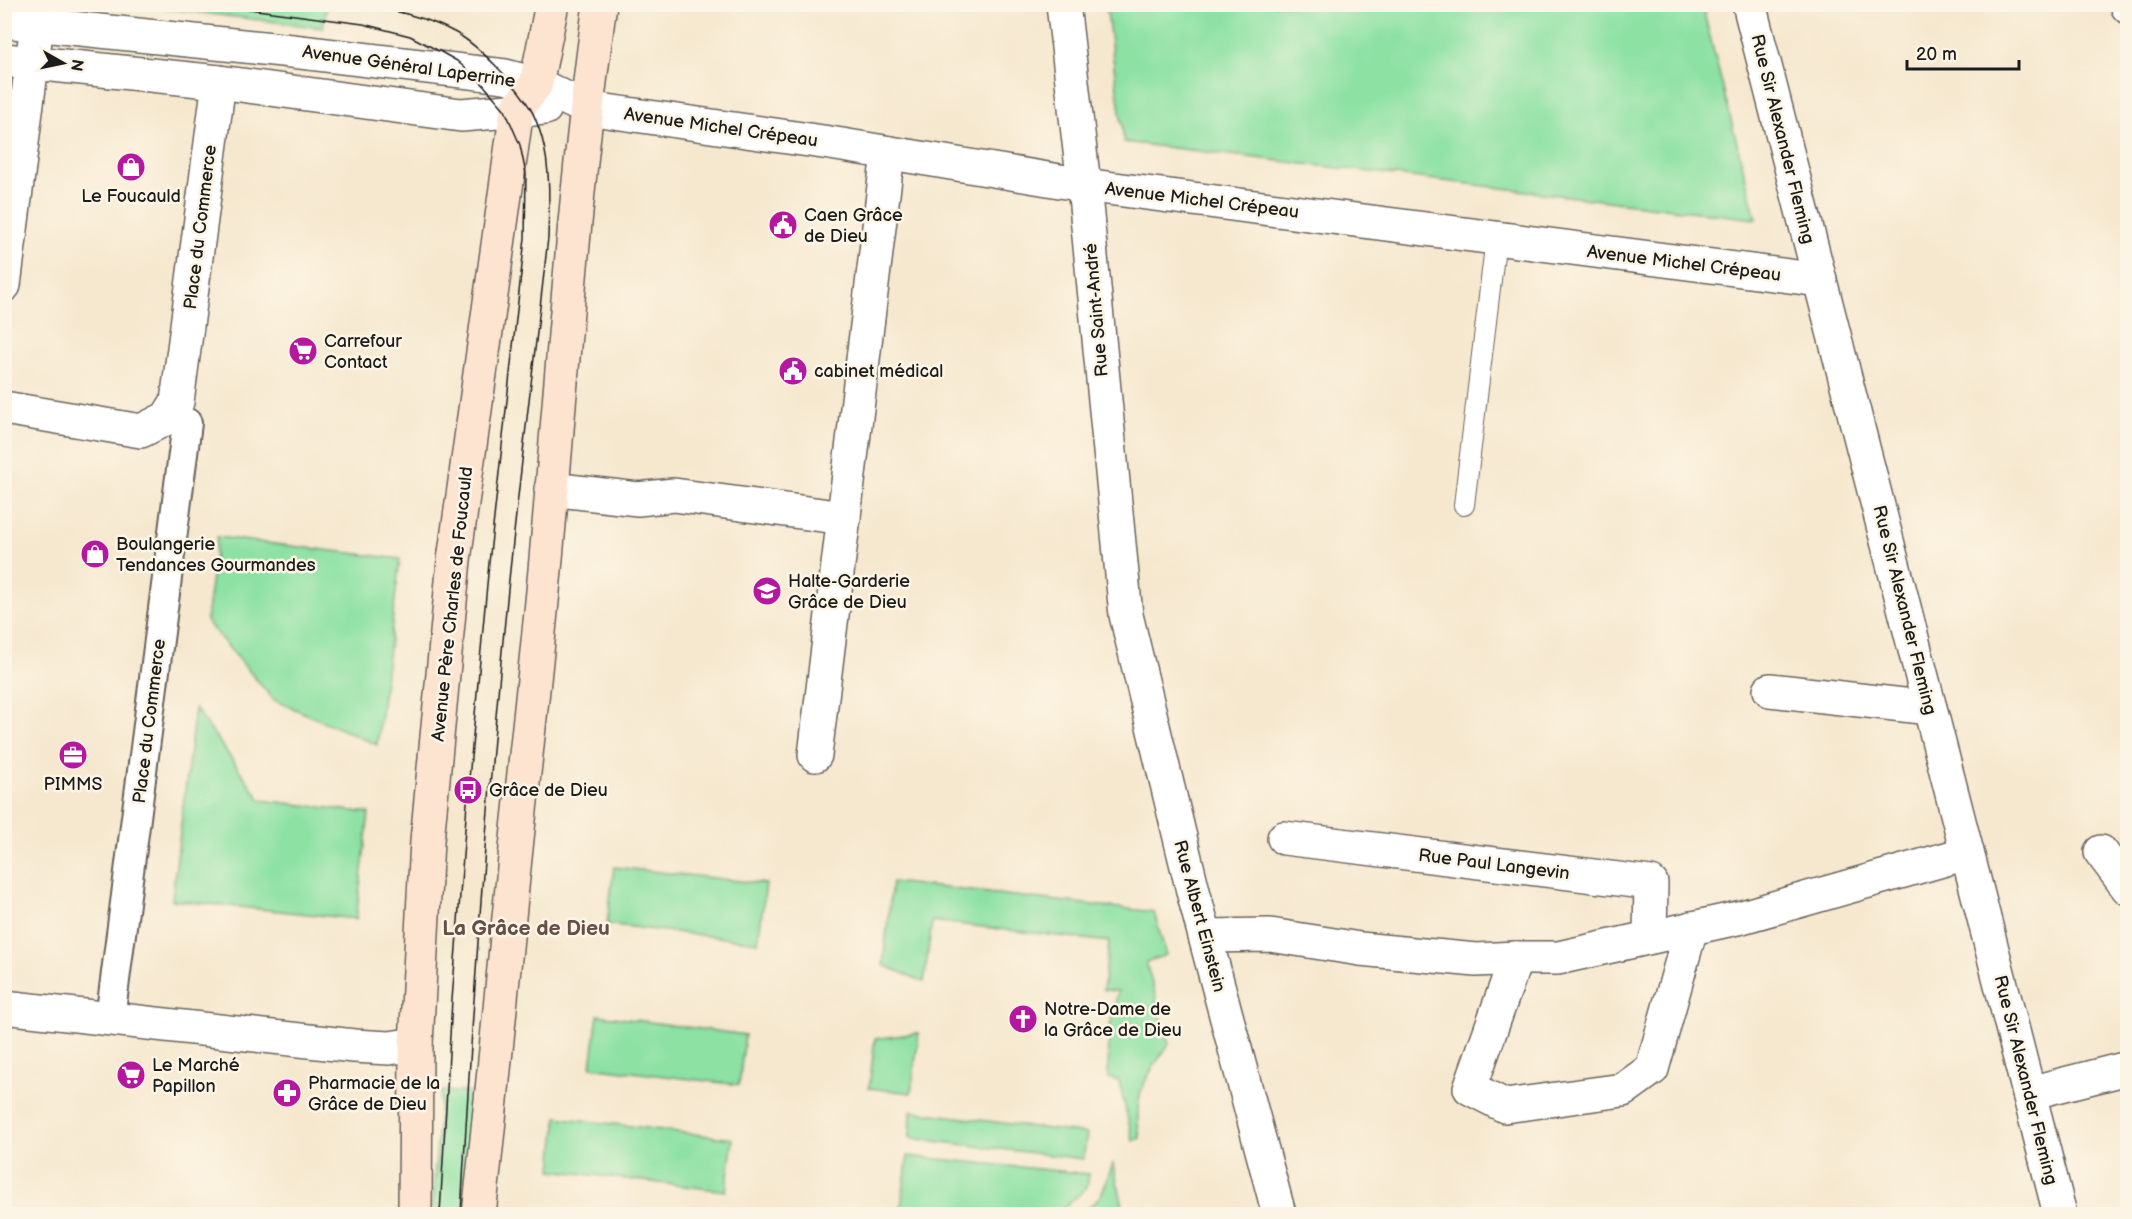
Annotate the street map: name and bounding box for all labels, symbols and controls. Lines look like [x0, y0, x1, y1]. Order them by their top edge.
street label: Rue Sir Alexander Fleming [1746, 32, 1819, 246]
north arrow [33, 33, 93, 93]
scale bar [1907, 33, 2020, 71]
street label: Avenue Général Laperrine [301, 41, 517, 92]
text: 20 m [1916, 44, 1957, 65]
text: N [66, 58, 87, 73]
street label: Avenue Michel Crépeau [623, 104, 819, 151]
street label: Place du Commerce [180, 143, 221, 311]
shop icon: Le Foucauld [115, 151, 147, 183]
street label: Avenue Michel Crépeau [1104, 178, 1300, 223]
place label: Le Foucauld [81, 186, 181, 207]
place label: Caen Grâce de Dieu [804, 205, 903, 247]
public building icon: Caen Grâce de Dieu [767, 209, 799, 241]
street label: Avenue Michel Crépeau [1586, 241, 1782, 286]
street label: Rue Saint-André [1080, 242, 1113, 378]
place label: Carrefour Contact [324, 331, 402, 373]
supermarket icon: Carrefour Contact [287, 335, 319, 367]
public building icon: cabinet médical [777, 355, 809, 387]
place label: cabinet médical [814, 361, 943, 382]
street label: Avenue Père Charles de Foucauld [428, 466, 477, 743]
street label: Rue Sir Alexander Fleming [1868, 503, 1941, 717]
place label: Boulangerie Tendances Gourmandes [116, 534, 316, 576]
shop icon: Boulangerie Tendances Gourmandes [79, 538, 111, 570]
place label: Halte-Garderie Grâce de Dieu [788, 571, 910, 613]
school or university icon: Halte-Garderie Grâce de Dieu [751, 575, 783, 607]
street label: Place du Commerce [129, 637, 170, 805]
office icon: PIMMS [57, 739, 89, 771]
place label: PIMMS [44, 774, 103, 795]
bus stop icon: Grâce de Dieu [452, 774, 484, 806]
place label: Grâce de Dieu [489, 780, 608, 801]
street label: Rue Albert Einstein [1169, 838, 1230, 994]
street label: Rue Paul Langevin [1417, 845, 1571, 884]
district label: La Grâce de Dieu [442, 916, 610, 941]
street label: Rue Sir Alexander Fleming [1989, 973, 2062, 1187]
place label: Notre-Dame de la Grâce de Dieu [1044, 999, 1182, 1041]
church icon: Notre-Dame de la Grâce de Dieu [1007, 1003, 1039, 1035]
place label: Le Marché Papillon [152, 1055, 240, 1097]
supermarket icon: Le Marché Papillon [115, 1059, 147, 1091]
place label: Pharmacie de la Grâce de Dieu [308, 1073, 440, 1115]
pharmacy icon: Pharmacie de la Grâce de Dieu [271, 1077, 303, 1109]

